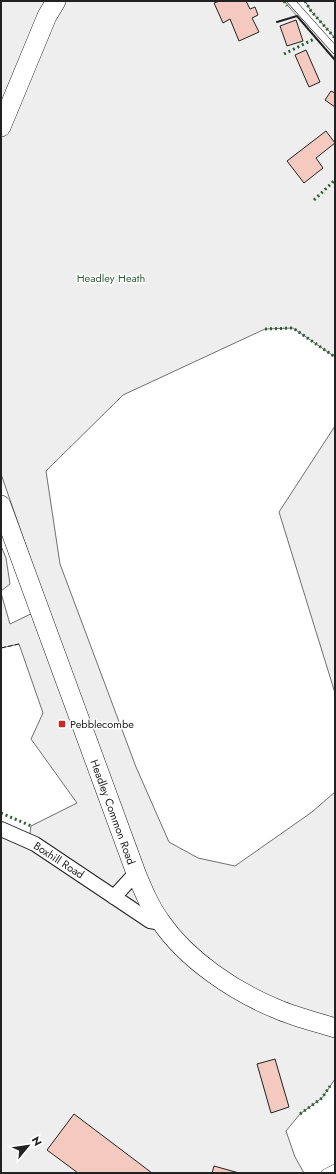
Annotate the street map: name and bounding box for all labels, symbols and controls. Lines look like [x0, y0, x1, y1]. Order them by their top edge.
park label: Headley Heath [77, 270, 145, 286]
place label: Pebblecombe [70, 716, 134, 732]
marker: Pebblecombe [57, 719, 67, 729]
street label: Headley Common Road [87, 757, 139, 867]
street label: Boxhill Road [31, 838, 87, 882]
north arrow [8, 1126, 48, 1166]
text: N [28, 1133, 46, 1149]

